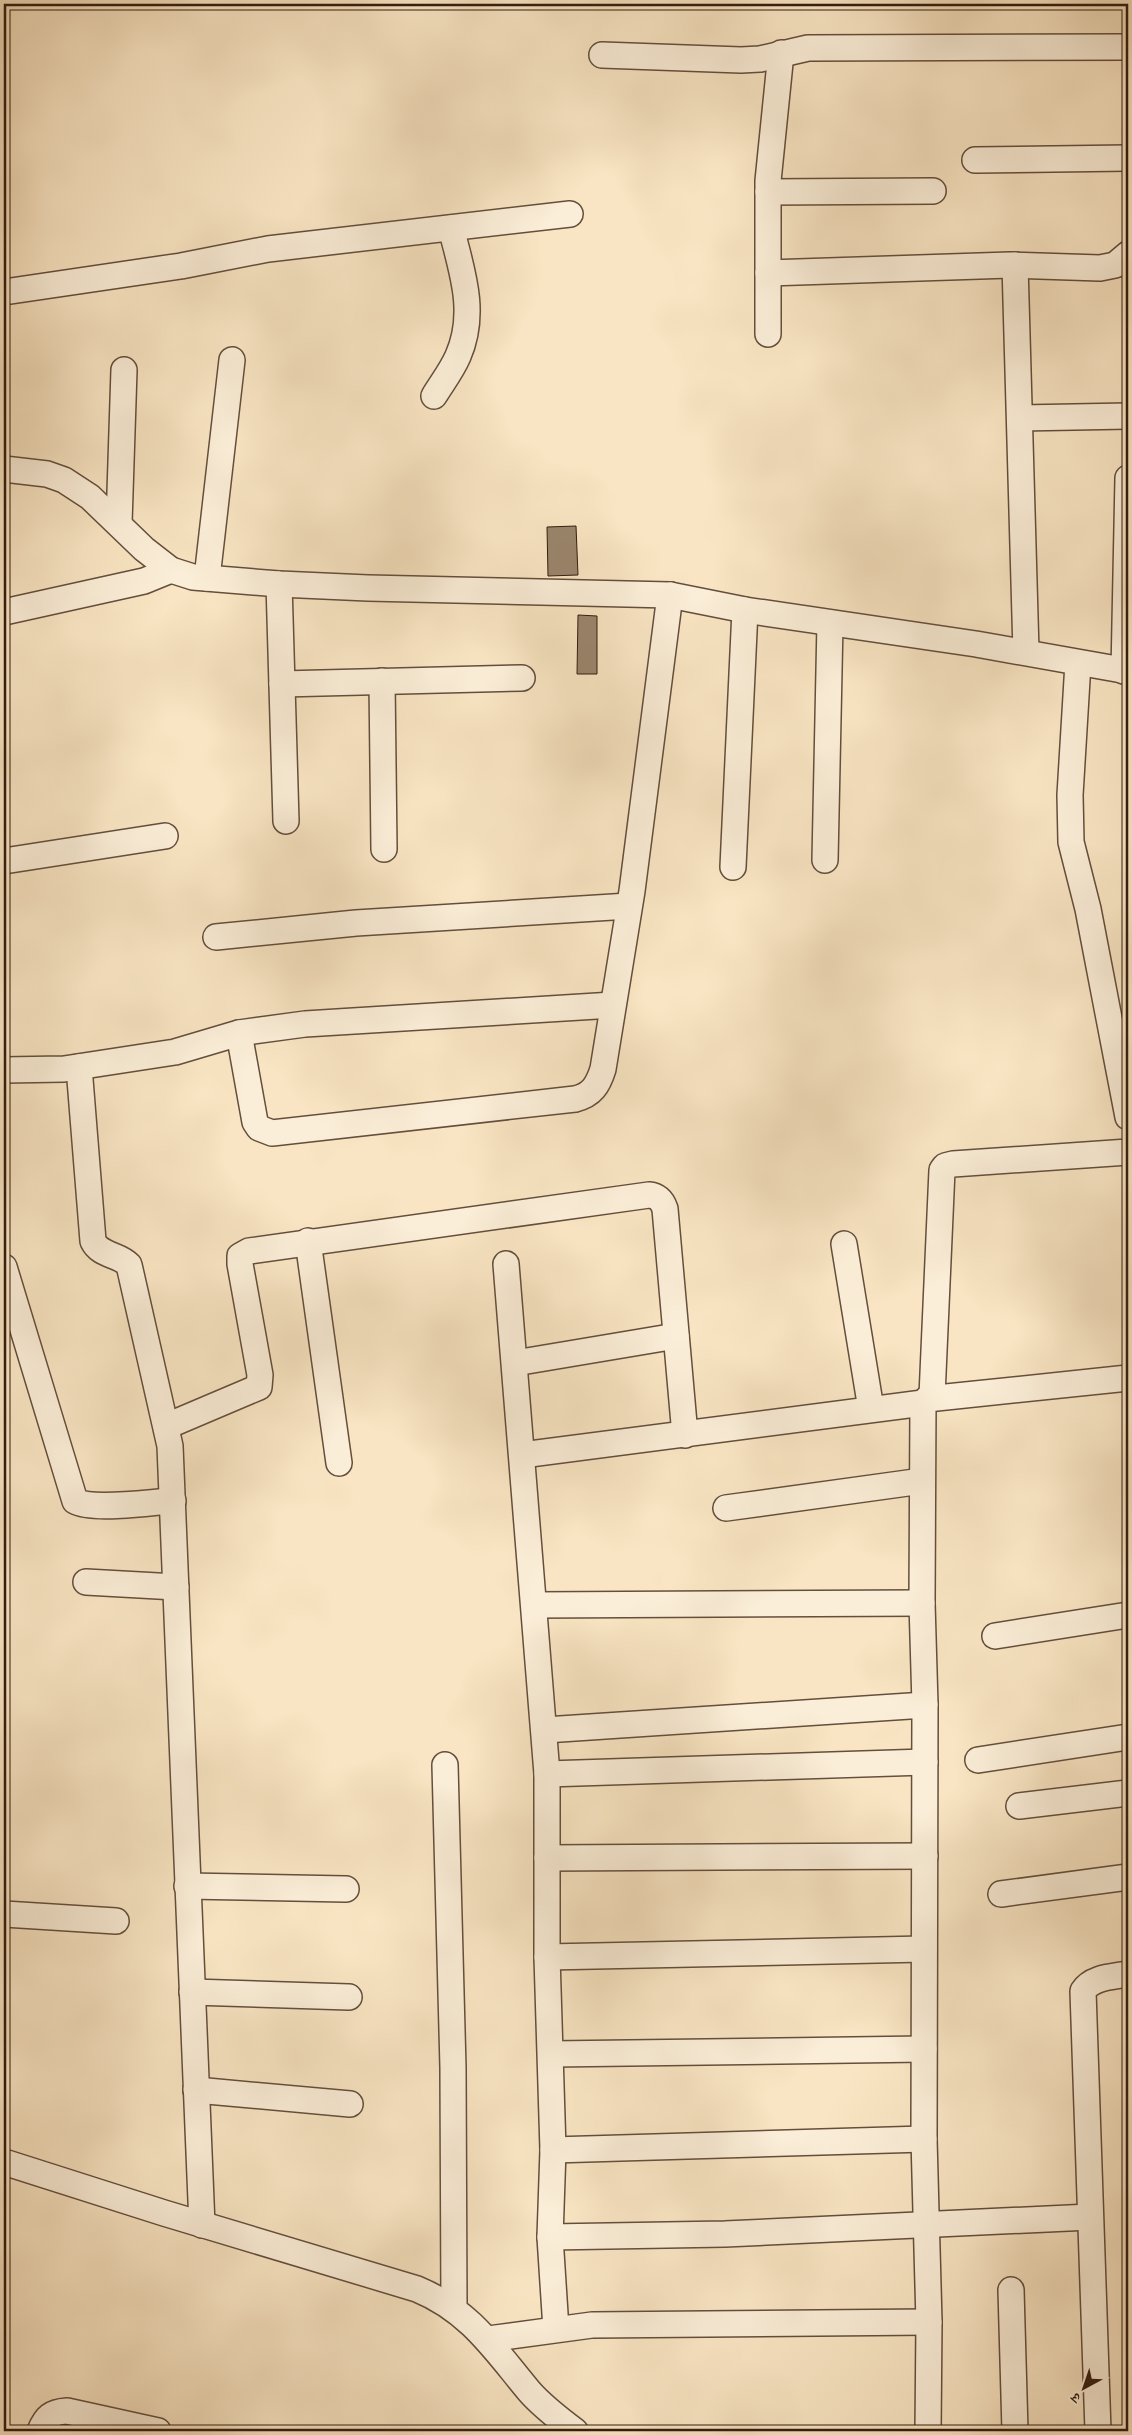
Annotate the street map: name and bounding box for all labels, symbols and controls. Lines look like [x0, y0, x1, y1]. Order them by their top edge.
north arrow [1060, 2362, 1110, 2412]
text: उ [1066, 2387, 1086, 2408]

